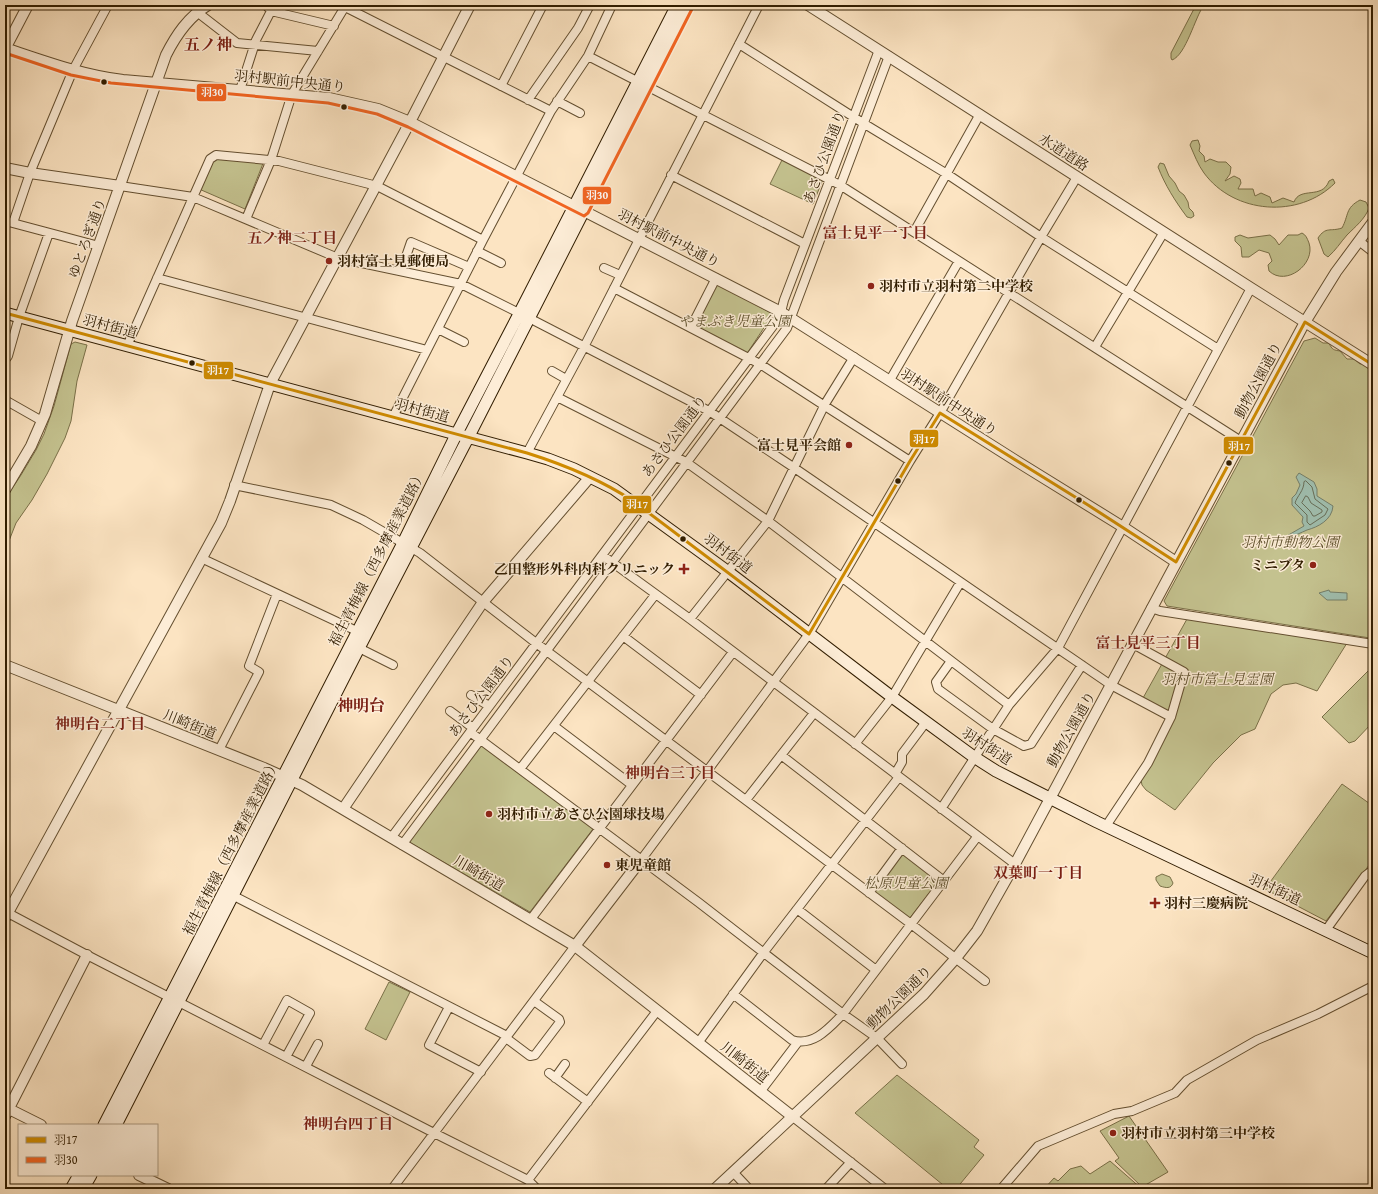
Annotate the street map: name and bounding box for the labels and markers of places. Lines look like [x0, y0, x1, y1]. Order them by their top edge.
unlabelled marker [99, 77, 109, 87]
unlabelled marker [339, 102, 349, 112]
place label: 羽村富士見郵便局 [337, 251, 449, 271]
marker: 羽村富士見郵便局 [324, 256, 334, 266]
place label: 羽村市立羽村第二中学校 [879, 276, 1033, 296]
marker: 羽村市立羽村第二中学校 [866, 281, 876, 291]
unlabelled marker [187, 358, 197, 368]
place label: 富士見平会館 [757, 435, 841, 455]
marker: 富士見平会館 [844, 440, 854, 450]
unlabelled marker [1224, 458, 1234, 468]
unlabelled marker [893, 476, 903, 486]
unlabelled marker [1074, 495, 1084, 505]
unlabelled marker [678, 534, 688, 544]
place label: ミニブタ [1250, 555, 1305, 575]
place label: 乙田整形外科内科クリニック [494, 559, 675, 579]
marker: ミニブタ [1308, 560, 1318, 570]
marker: 乙田整形外科内科クリニック [678, 563, 690, 575]
place label: 羽村市立あさひ公園球技場 [497, 804, 665, 824]
marker: 羽村市立あさひ公園球技場 [484, 809, 494, 819]
place label: 東児童館 [615, 855, 671, 875]
marker: 東児童館 [602, 860, 612, 870]
place label: 羽村三慶病院 [1164, 893, 1248, 913]
marker: 羽村三慶病院 [1149, 897, 1161, 909]
place label: 羽村市立羽村第三中学校 [1121, 1123, 1275, 1143]
marker: 羽村市立羽村第三中学校 [1108, 1128, 1118, 1138]

